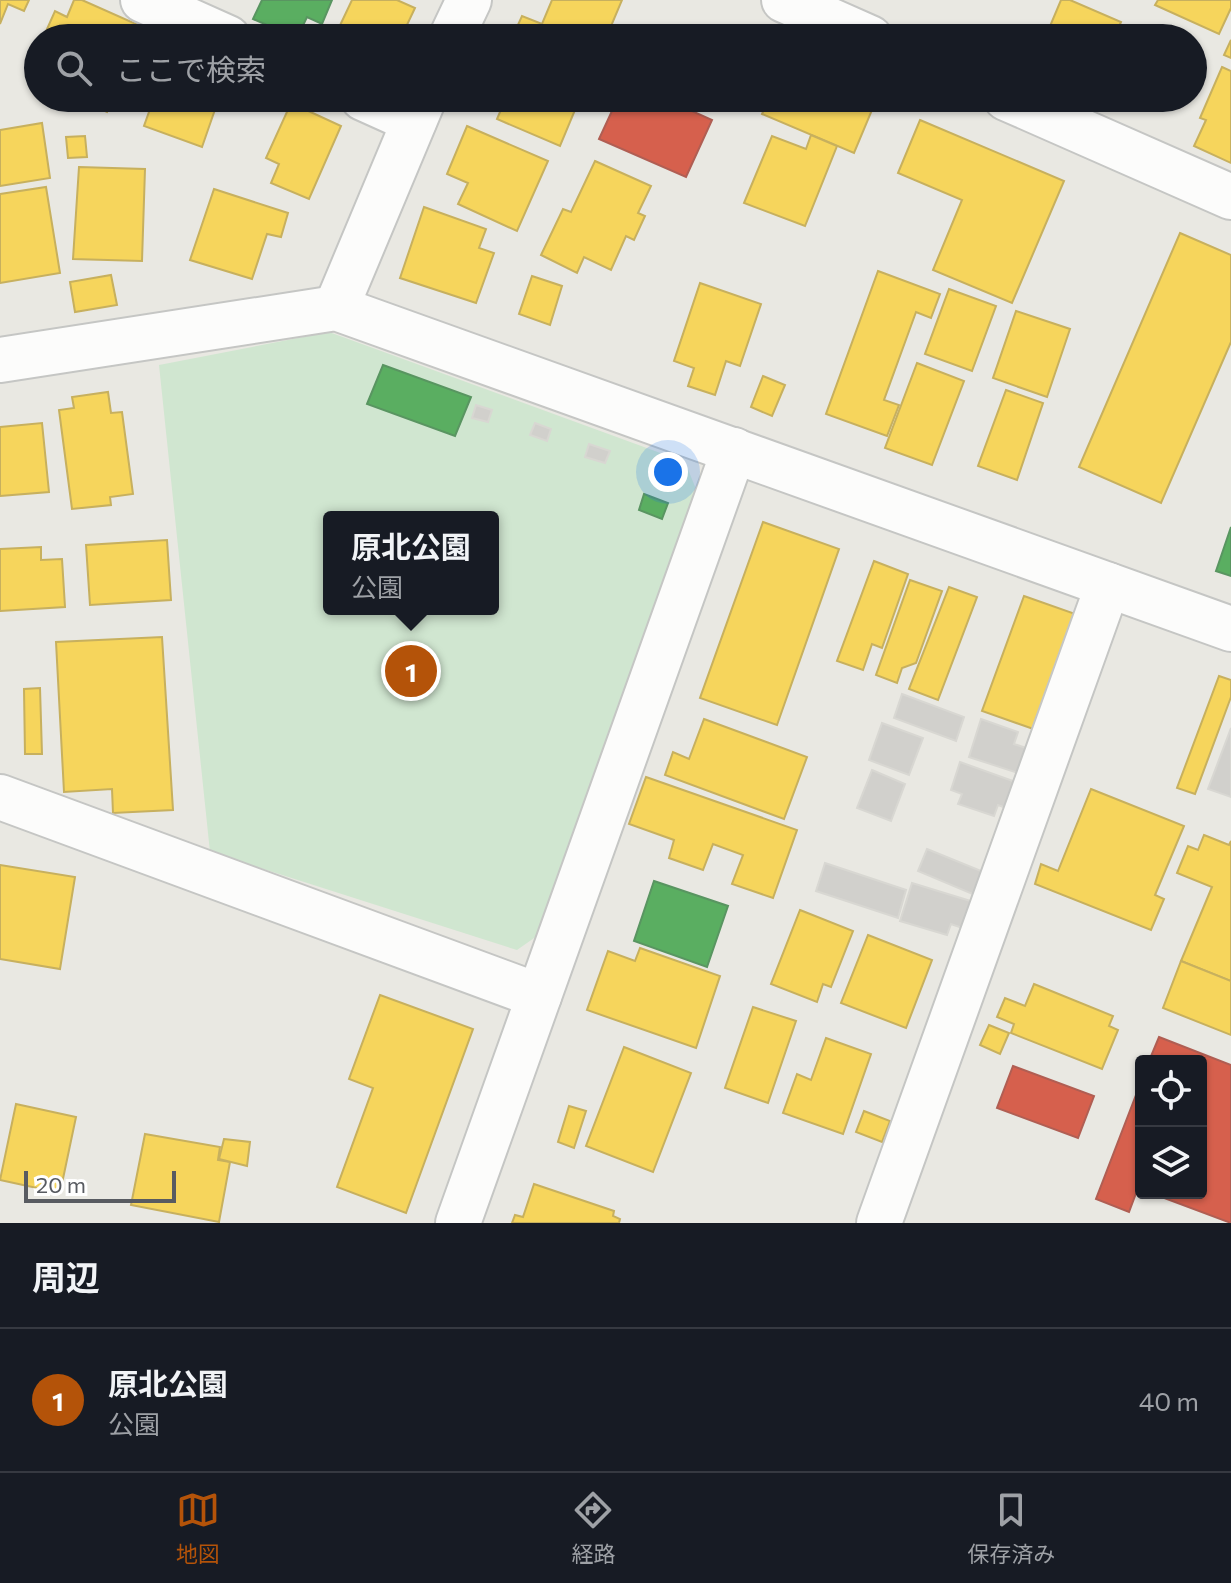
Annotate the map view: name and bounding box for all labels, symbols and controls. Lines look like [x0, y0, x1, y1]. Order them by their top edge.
search box [24, 24, 1207, 112]
icon: search [52, 46, 96, 90]
text: ここで検索 [116, 50, 266, 87]
your location [648, 452, 688, 492]
popup [323, 511, 499, 615]
text: 原北公園 [351, 527, 471, 564]
text: 公園 [351, 571, 403, 602]
pin: 1 [385, 641, 437, 701]
map controls [1135, 1055, 1207, 1199]
button: locate [1135, 1055, 1207, 1127]
button: layers [1135, 1127, 1207, 1199]
scale bar [24, 1167, 176, 1203]
text: 20 m [36, 1171, 86, 1198]
text: 周辺 [32, 1255, 100, 1297]
text: 原北公園 [108, 1364, 228, 1401]
text: 1 [52, 1385, 64, 1416]
text: 40 m [1139, 1385, 1199, 1416]
text: 公園 [108, 1408, 160, 1439]
tab: 地図 [176, 1488, 220, 1568]
tab: 経路 [571, 1488, 615, 1568]
tab: 保存済み [967, 1488, 1055, 1568]

